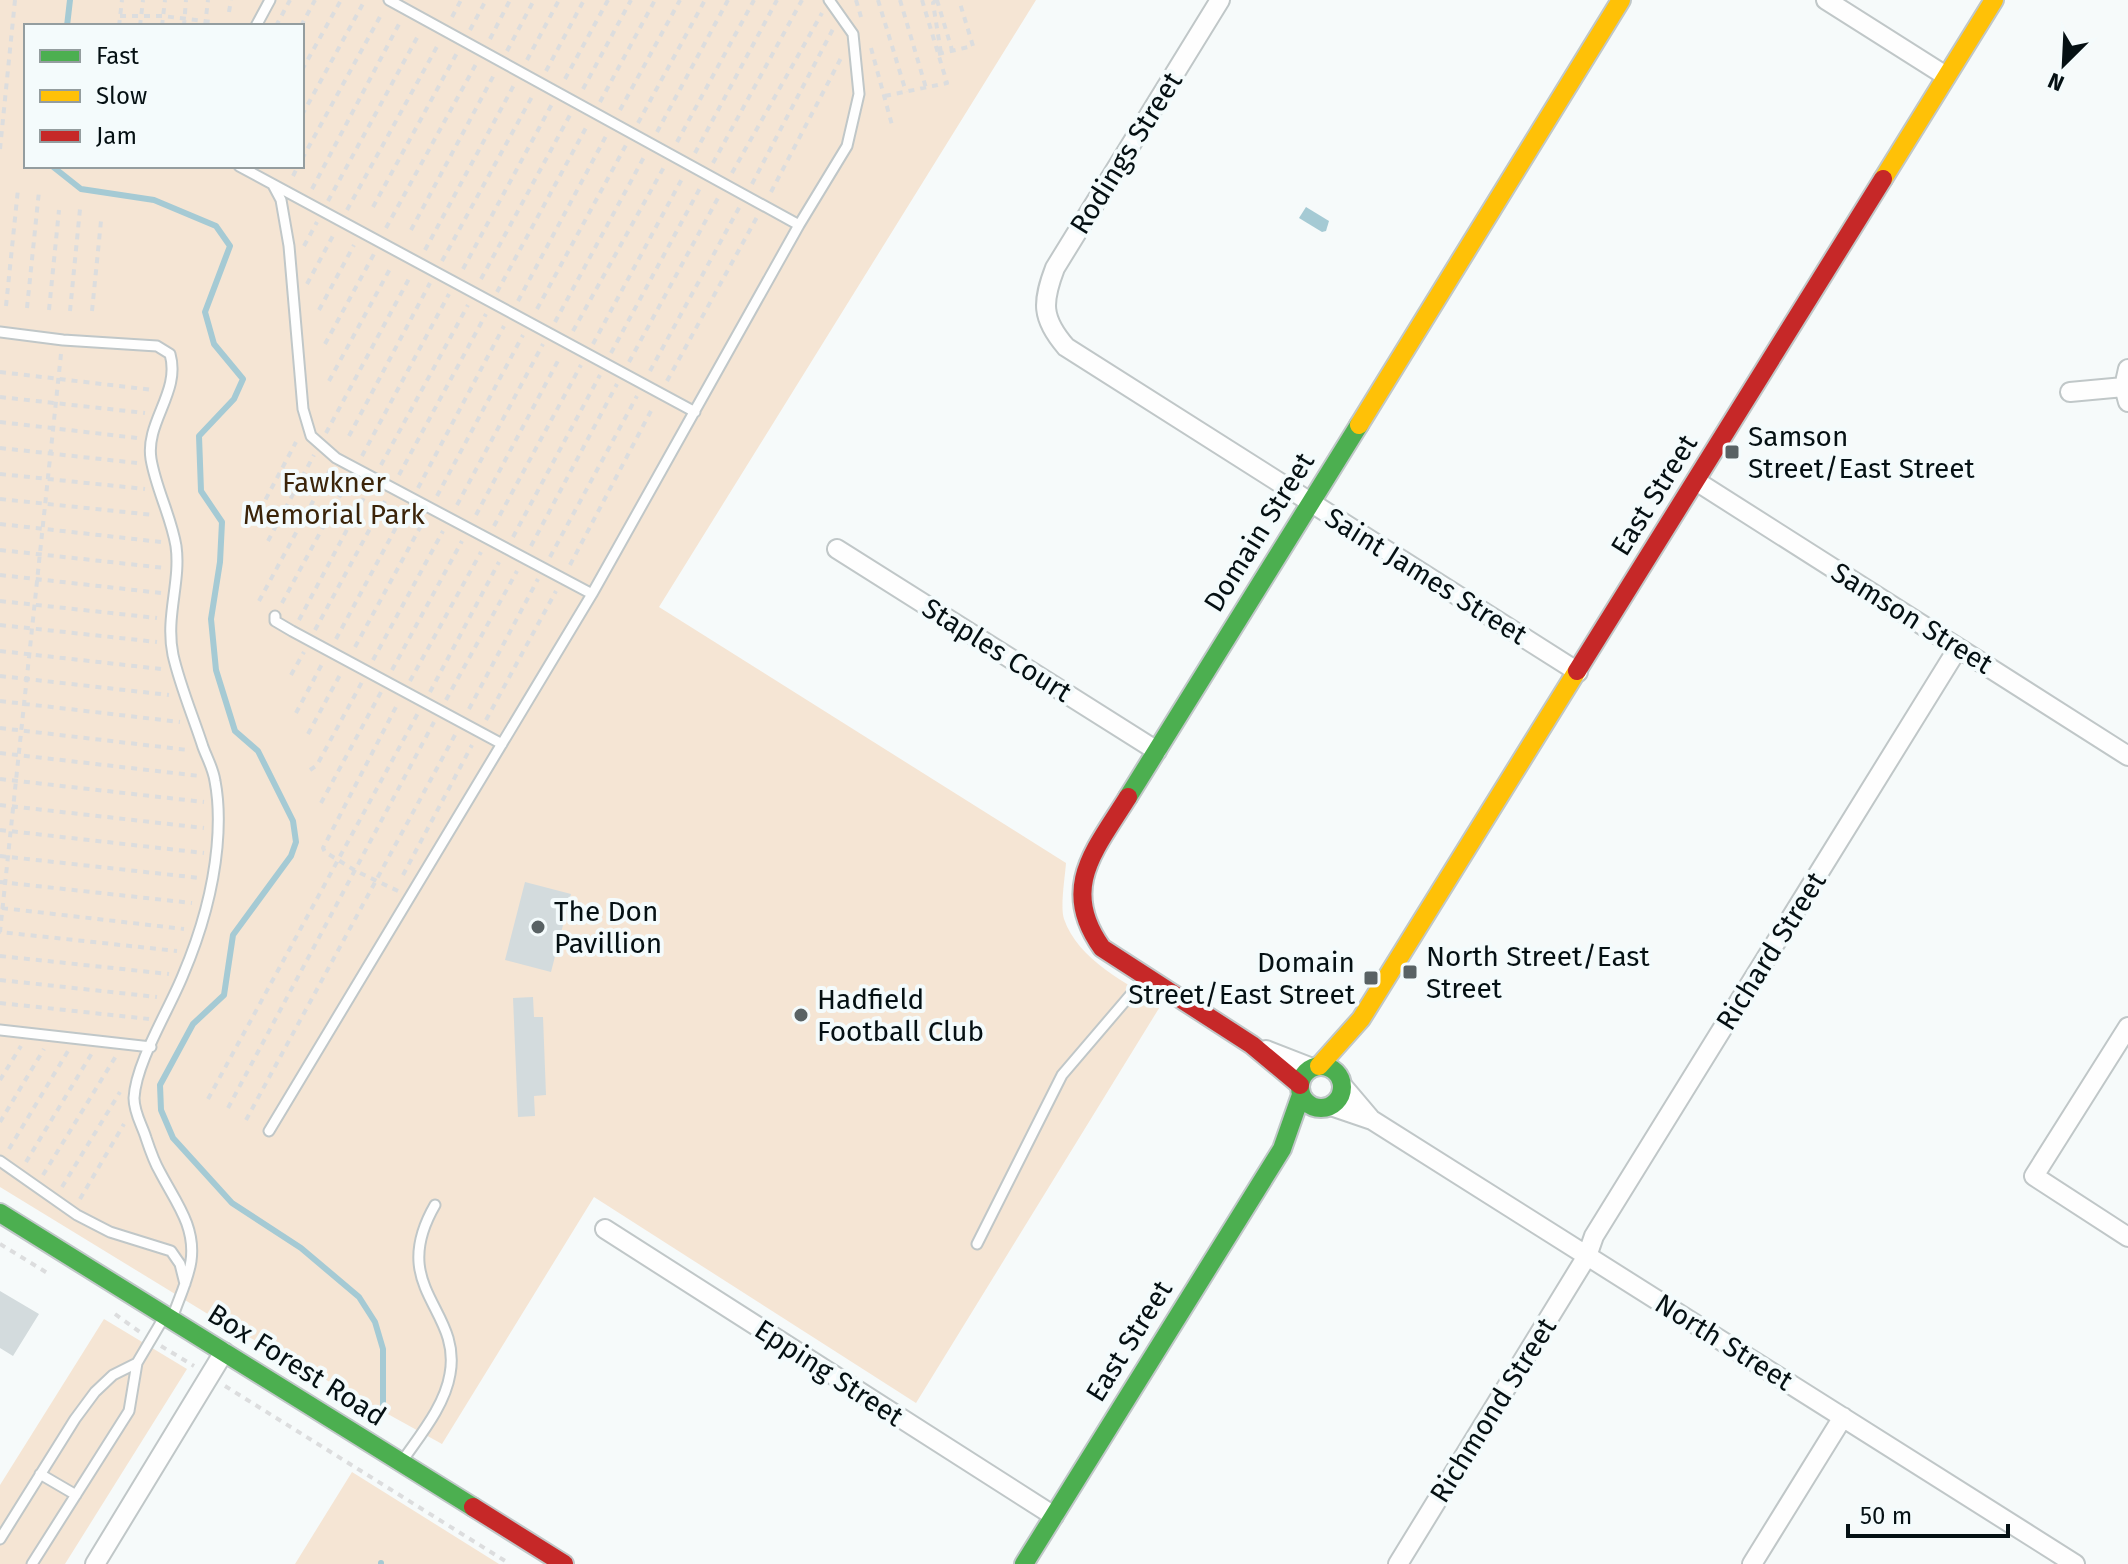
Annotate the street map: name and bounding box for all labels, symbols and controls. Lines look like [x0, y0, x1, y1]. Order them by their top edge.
legend [24, 24, 304, 168]
north arrow [2024, 24, 2104, 104]
text: Fast [96, 42, 139, 70]
street label: Rodings Street [1063, 65, 1189, 240]
text: N [2044, 67, 2068, 97]
text: Slow [96, 82, 147, 110]
text: Jam [96, 122, 137, 150]
place label: Samson Street/East Street [1748, 420, 1976, 485]
street label: East Street [1604, 428, 1705, 561]
marker: Samson Street/East Street [1723, 443, 1741, 461]
street label: Domain Street [1197, 446, 1321, 618]
park label: Fawkner Memorial Park [243, 466, 426, 531]
street label: Saint James Street [1319, 501, 1534, 652]
street label: Samson Street [1825, 555, 1999, 681]
street label: Staples Court [916, 591, 1078, 709]
street label: Richard Street [1709, 865, 1833, 1036]
place label: The Don Pavillion [554, 895, 662, 960]
marker: The Don Pavillion [529, 918, 547, 936]
place label: North Street/East Street [1426, 940, 1650, 1005]
place label: Domain Street/East Street [1128, 946, 1356, 1011]
marker: North Street/East Street [1401, 963, 1419, 981]
marker: Domain Street/East Street [1362, 969, 1380, 987]
place label: Hadfield Football Club [817, 983, 984, 1048]
marker: Hadfield Football Club [792, 1006, 810, 1024]
street label: East Street [1079, 1274, 1180, 1407]
street label: North Street [1649, 1287, 1800, 1398]
street label: Box Forest Road [202, 1297, 392, 1433]
street label: Richmond Street [1423, 1311, 1564, 1508]
street label: Epping Street [749, 1313, 910, 1434]
scale bar [1848, 1488, 2008, 1538]
text: 50 m [1860, 1502, 1912, 1530]

